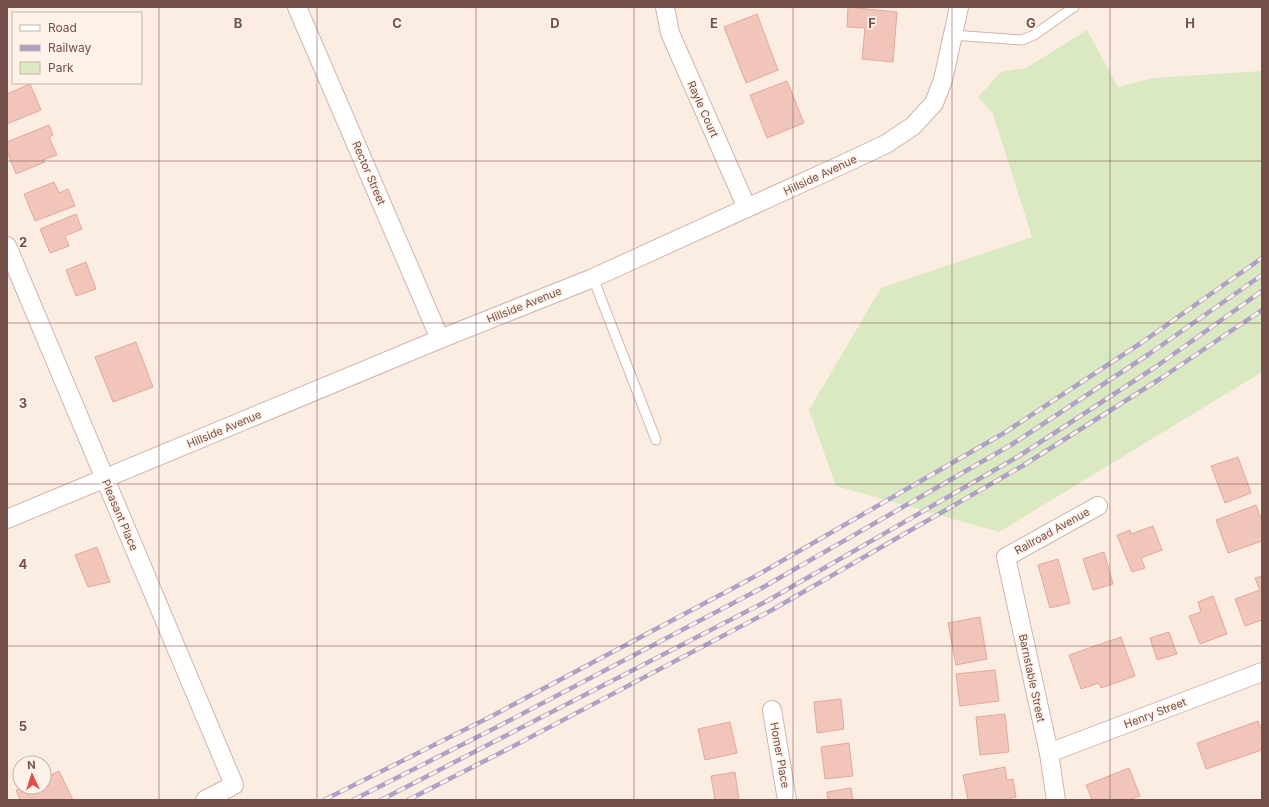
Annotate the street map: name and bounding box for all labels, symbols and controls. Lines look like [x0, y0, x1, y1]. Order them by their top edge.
legend [12, 12, 142, 84]
text: B [234, 15, 243, 31]
text: C [392, 15, 402, 31]
text: D [550, 15, 560, 31]
text: E [710, 15, 718, 31]
text: F [868, 15, 876, 31]
text: G [1026, 15, 1036, 31]
text: H [1185, 15, 1195, 31]
text: Road [48, 20, 77, 35]
text: Railway [48, 40, 92, 55]
text: Park [48, 60, 74, 75]
street label: Rayle Court [684, 79, 722, 140]
street label: Rector Street [349, 139, 389, 207]
street label: Hillside Avenue [781, 152, 859, 198]
text: 2 [19, 234, 27, 250]
street label: Hillside Avenue [485, 284, 563, 326]
text: 3 [19, 395, 27, 411]
street label: Hillside Avenue [185, 407, 263, 451]
street label: Pleasant Place [99, 477, 141, 553]
street label: Railroad Avenue [1012, 505, 1092, 557]
text: 4 [19, 556, 28, 572]
street label: Barnstable Street [1016, 633, 1048, 724]
street label: Henry Street [1122, 695, 1189, 731]
text: 5 [19, 718, 27, 734]
street label: Homer Place [767, 721, 793, 789]
north arrow [12, 755, 52, 795]
text: N [27, 758, 36, 772]

